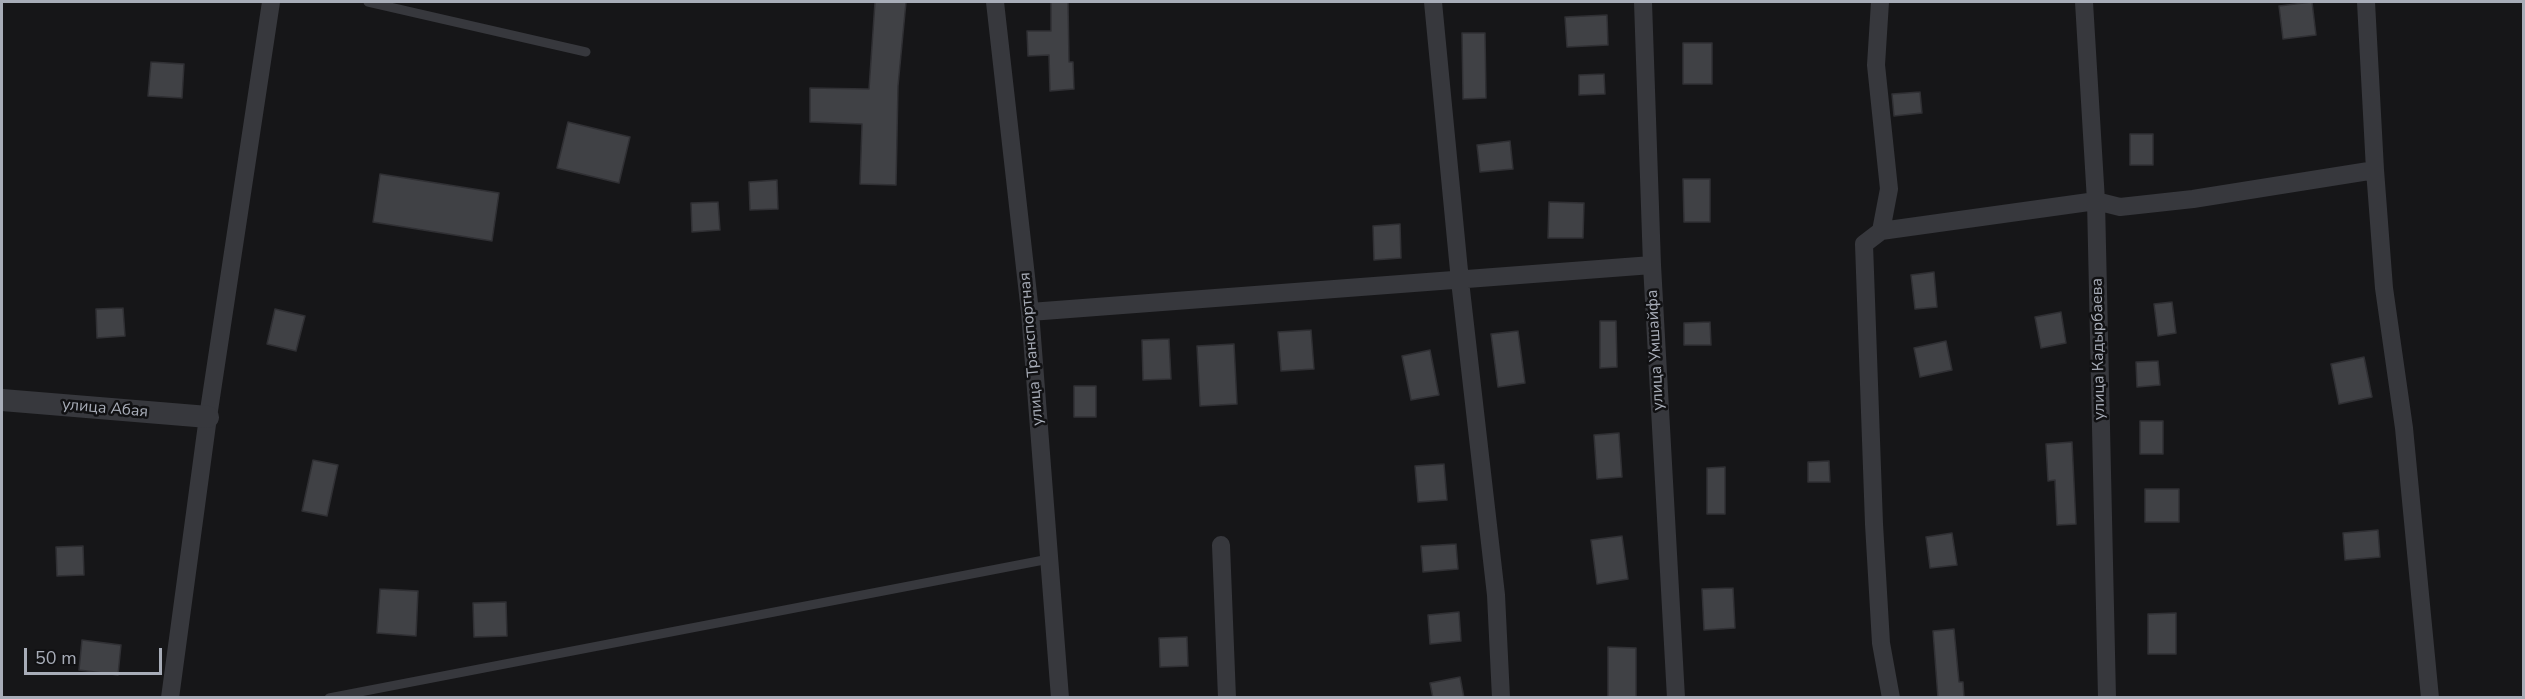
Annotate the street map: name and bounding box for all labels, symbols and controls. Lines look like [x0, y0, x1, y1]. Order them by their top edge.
street label: улица Транспортная [1016, 272, 1048, 426]
street label: улица Кадырбаева [2088, 278, 2110, 420]
street label: улица Умшайфа [1643, 289, 1669, 411]
street label: улица Абая [61, 396, 149, 422]
scale bar [27, 636, 165, 674]
text: 50 m [35, 646, 77, 670]

